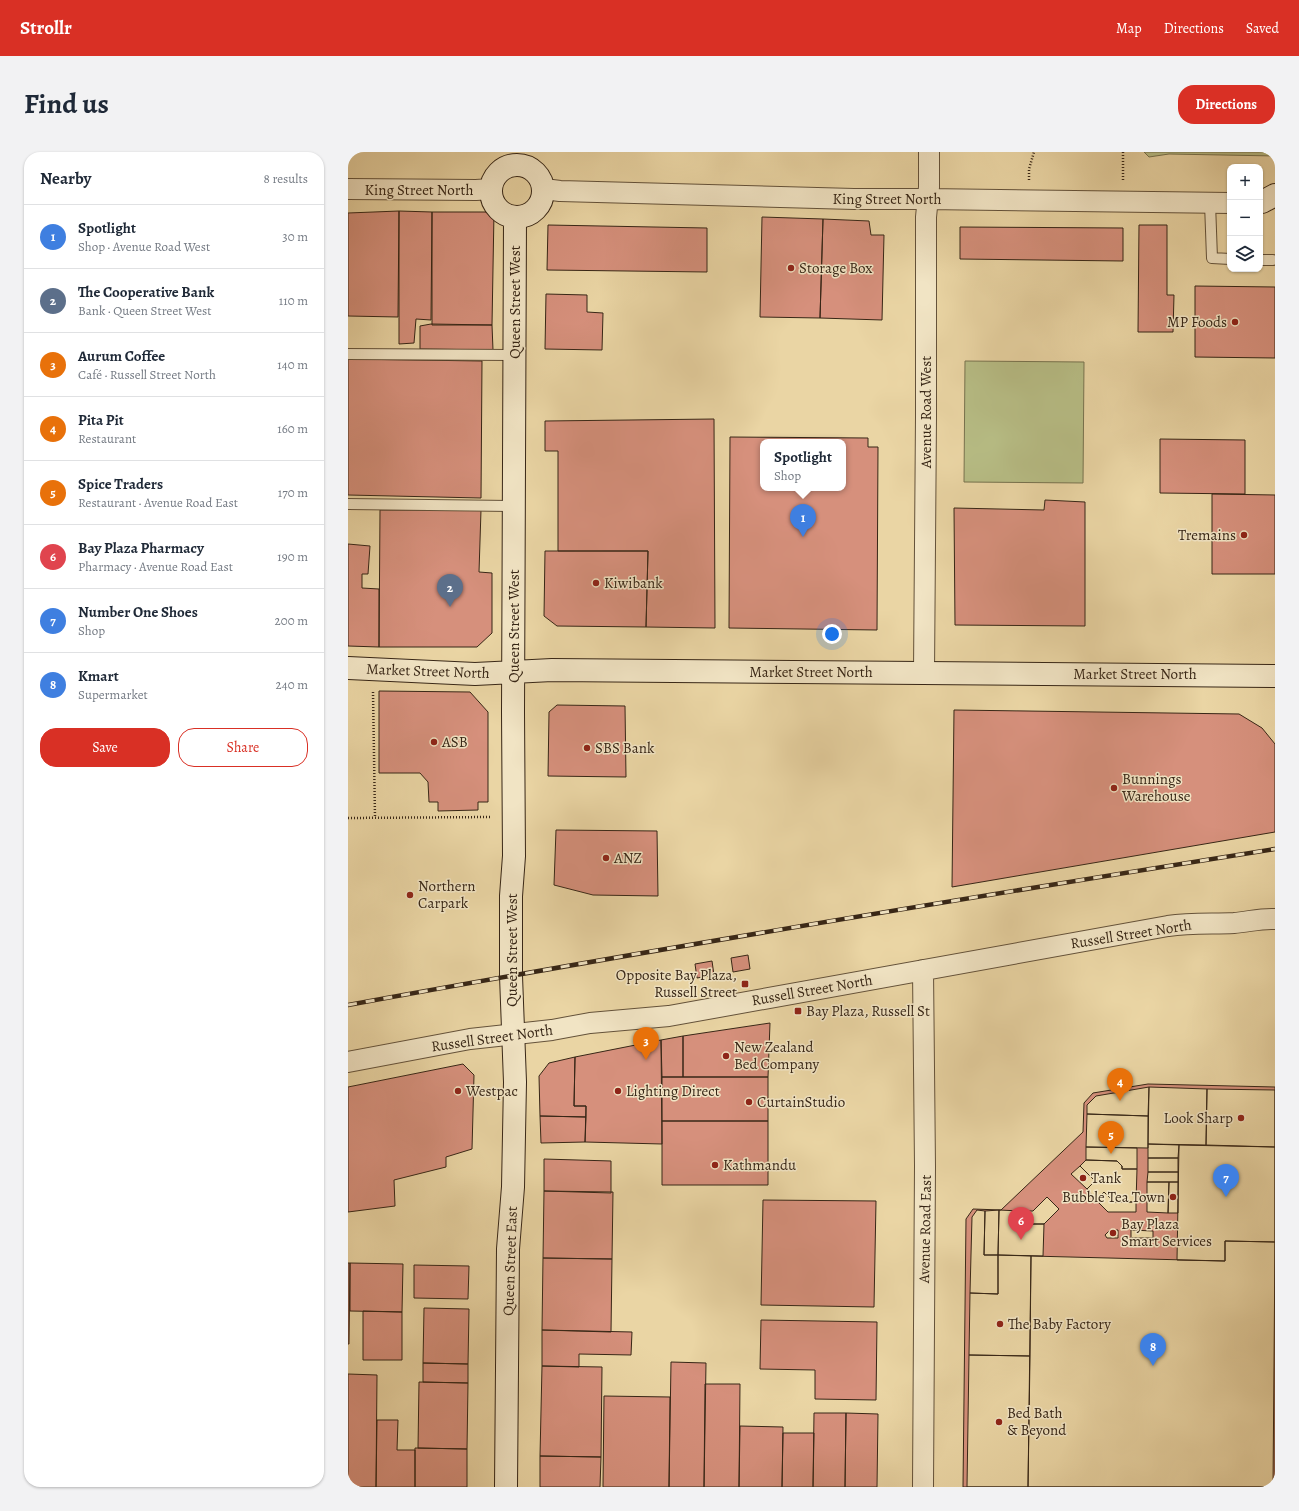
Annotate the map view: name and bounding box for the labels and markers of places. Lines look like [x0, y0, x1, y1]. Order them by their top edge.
place label: Storage Box [799, 258, 872, 278]
marker: Storage Box [786, 263, 796, 273]
place label: MP Foods [1167, 312, 1227, 332]
marker: MP Foods [1230, 317, 1240, 327]
pin: 1 [790, 504, 816, 537]
place label: Tremains [1178, 525, 1236, 545]
marker: Tremains [1239, 530, 1249, 540]
place label: Kiwibank [604, 573, 663, 593]
pin: 2 [437, 574, 463, 607]
marker: Kiwibank [591, 578, 601, 588]
place label: ASB [441, 732, 468, 752]
marker: ASB [429, 737, 439, 747]
place label: SBS Bank [595, 738, 655, 758]
marker: SBS Bank [582, 743, 592, 753]
place label: Bunnings Warehouse [1121, 769, 1191, 806]
marker: Bunnings Warehouse [1109, 783, 1119, 793]
place label: ANZ [613, 848, 642, 868]
marker: ANZ [601, 853, 611, 863]
place label: Northern Carpark [418, 876, 475, 913]
marker: Northern Carpark [405, 890, 415, 900]
place label: Opposite Bay Plaza, Russell Street [616, 965, 737, 1002]
marker: Opposite Bay Plaza, Russell Street [740, 979, 750, 989]
place label: Bay Plaza, Russell St [806, 1001, 930, 1021]
marker: Bay Plaza, Russell St [793, 1006, 803, 1016]
pin: 3 [633, 1027, 659, 1060]
place label: New Zealand Bed Company [734, 1037, 819, 1074]
marker: New Zealand Bed Company [721, 1051, 731, 1061]
pin: 4 [1107, 1068, 1133, 1101]
place label: Westpac [465, 1081, 518, 1101]
place label: Lighting Direct [626, 1081, 720, 1101]
marker: Westpac [453, 1086, 463, 1096]
marker: Lighting Direct [613, 1086, 623, 1096]
place label: CurtainStudio [757, 1092, 845, 1112]
marker: CurtainStudio [744, 1097, 754, 1107]
place label: Look Sharp [1164, 1108, 1233, 1128]
marker: Look Sharp [1236, 1113, 1246, 1123]
pin: 5 [1098, 1121, 1124, 1154]
place label: Kathmandu [723, 1155, 797, 1175]
marker: Kathmandu [710, 1160, 720, 1170]
pin: 7 [1213, 1164, 1239, 1197]
place label: Tank [1091, 1168, 1122, 1188]
marker: Tank [1078, 1173, 1088, 1183]
place label: Bubble Tea Town [1062, 1187, 1165, 1207]
marker: Bubble Tea Town [1168, 1192, 1178, 1202]
pin: 6 [1008, 1207, 1034, 1240]
place label: Bay Plaza Smart Services [1121, 1214, 1212, 1251]
marker: Bay Plaza Smart Services [1108, 1228, 1118, 1238]
place label: The Baby Factory [1008, 1314, 1111, 1334]
marker: The Baby Factory [995, 1319, 1005, 1329]
pin: 8 [1140, 1333, 1166, 1366]
place label: Bed Bath & Beyond [1007, 1403, 1067, 1440]
marker: Bed Bath & Beyond [994, 1417, 1004, 1427]

